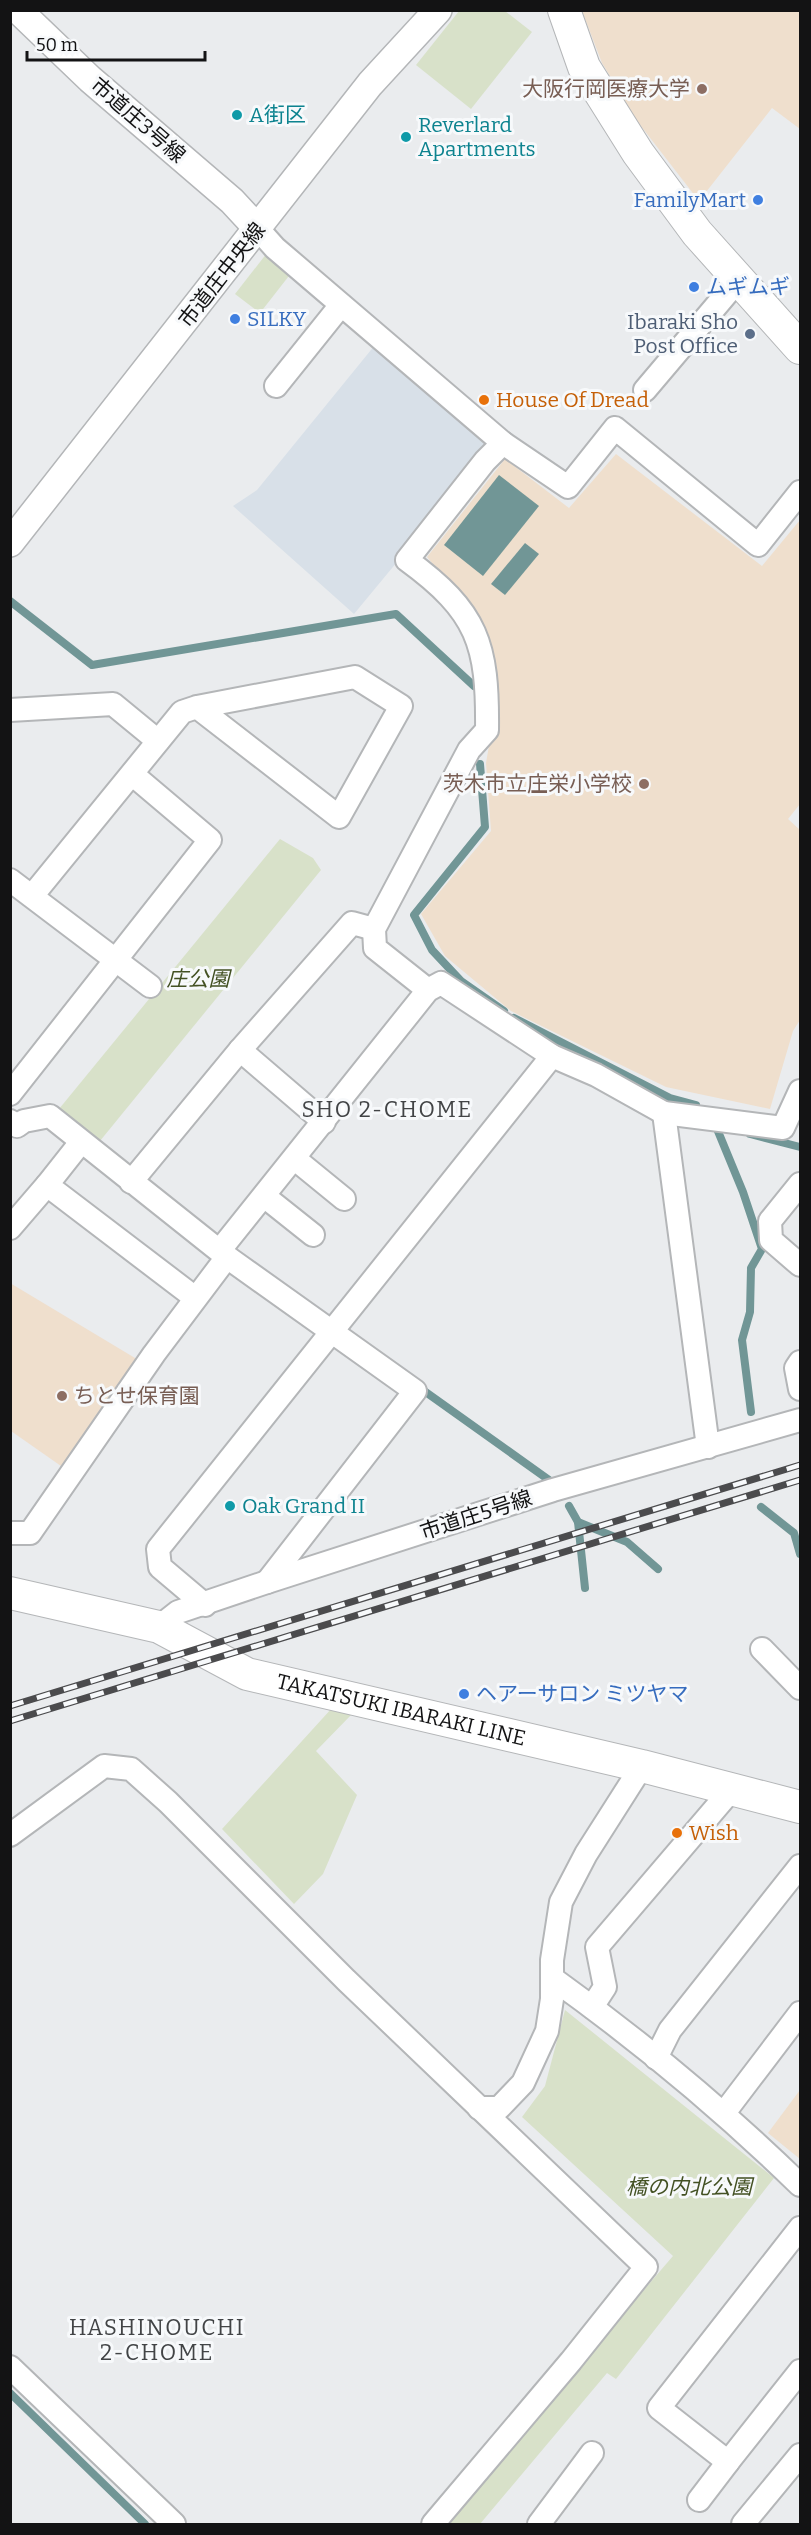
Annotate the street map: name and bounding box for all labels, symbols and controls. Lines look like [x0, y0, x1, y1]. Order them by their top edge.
scale bar [27, 24, 206, 62]
text: 50 m [36, 34, 78, 56]
street label: 市道庄3号線 [85, 72, 191, 168]
place label: 大阪行岡医療大学 [522, 76, 690, 102]
marker: 大阪行岡医療大学 [695, 82, 709, 96]
place label: A街区 [249, 102, 306, 128]
marker: A街区 [230, 108, 244, 122]
place label: Reverlard Apartments [418, 112, 536, 162]
marker: Reverlard Apartments [399, 130, 413, 144]
place label: FamilyMart [633, 187, 746, 213]
marker: FamilyMart [751, 193, 765, 207]
street label: 市道庄中央線 [173, 217, 271, 333]
place label: ムギムギ [706, 274, 790, 300]
marker: ムギムギ [687, 280, 701, 294]
place label: SILKY [247, 306, 307, 332]
place label: Ibaraki Sho Post Office [627, 309, 738, 359]
marker: SILKY [228, 312, 242, 326]
marker: Ibaraki Sho Post Office [743, 327, 757, 341]
place label: House Of Dread [496, 387, 649, 413]
marker: House Of Dread [477, 393, 491, 407]
place label: 茨木市立庄栄小学校 [443, 771, 632, 797]
marker: 茨木市立庄栄小学校 [637, 777, 651, 791]
park label: 庄公園 [167, 966, 232, 992]
district label: SHO 2-CHOME [301, 1096, 473, 1123]
place label: ちとせ保育園 [74, 1383, 200, 1409]
marker: ちとせ保育園 [55, 1389, 69, 1403]
street label: 市道庄5号線 [417, 1485, 535, 1545]
place label: Oak Grand II [242, 1493, 365, 1519]
marker: Oak Grand II [223, 1499, 237, 1513]
street label: TAKATSUKI IBARAKI LINE [274, 1668, 528, 1752]
place label: ヘアーサロン ミツヤマ [476, 1681, 689, 1707]
marker: ヘアーサロン ミツヤマ [457, 1687, 471, 1701]
place label: Wish [689, 1820, 739, 1846]
marker: Wish [670, 1826, 684, 1840]
park label: 橋の内北公園 [626, 2174, 755, 2200]
district label: HASHINOUCHI 2-CHOME [69, 2314, 245, 2366]

